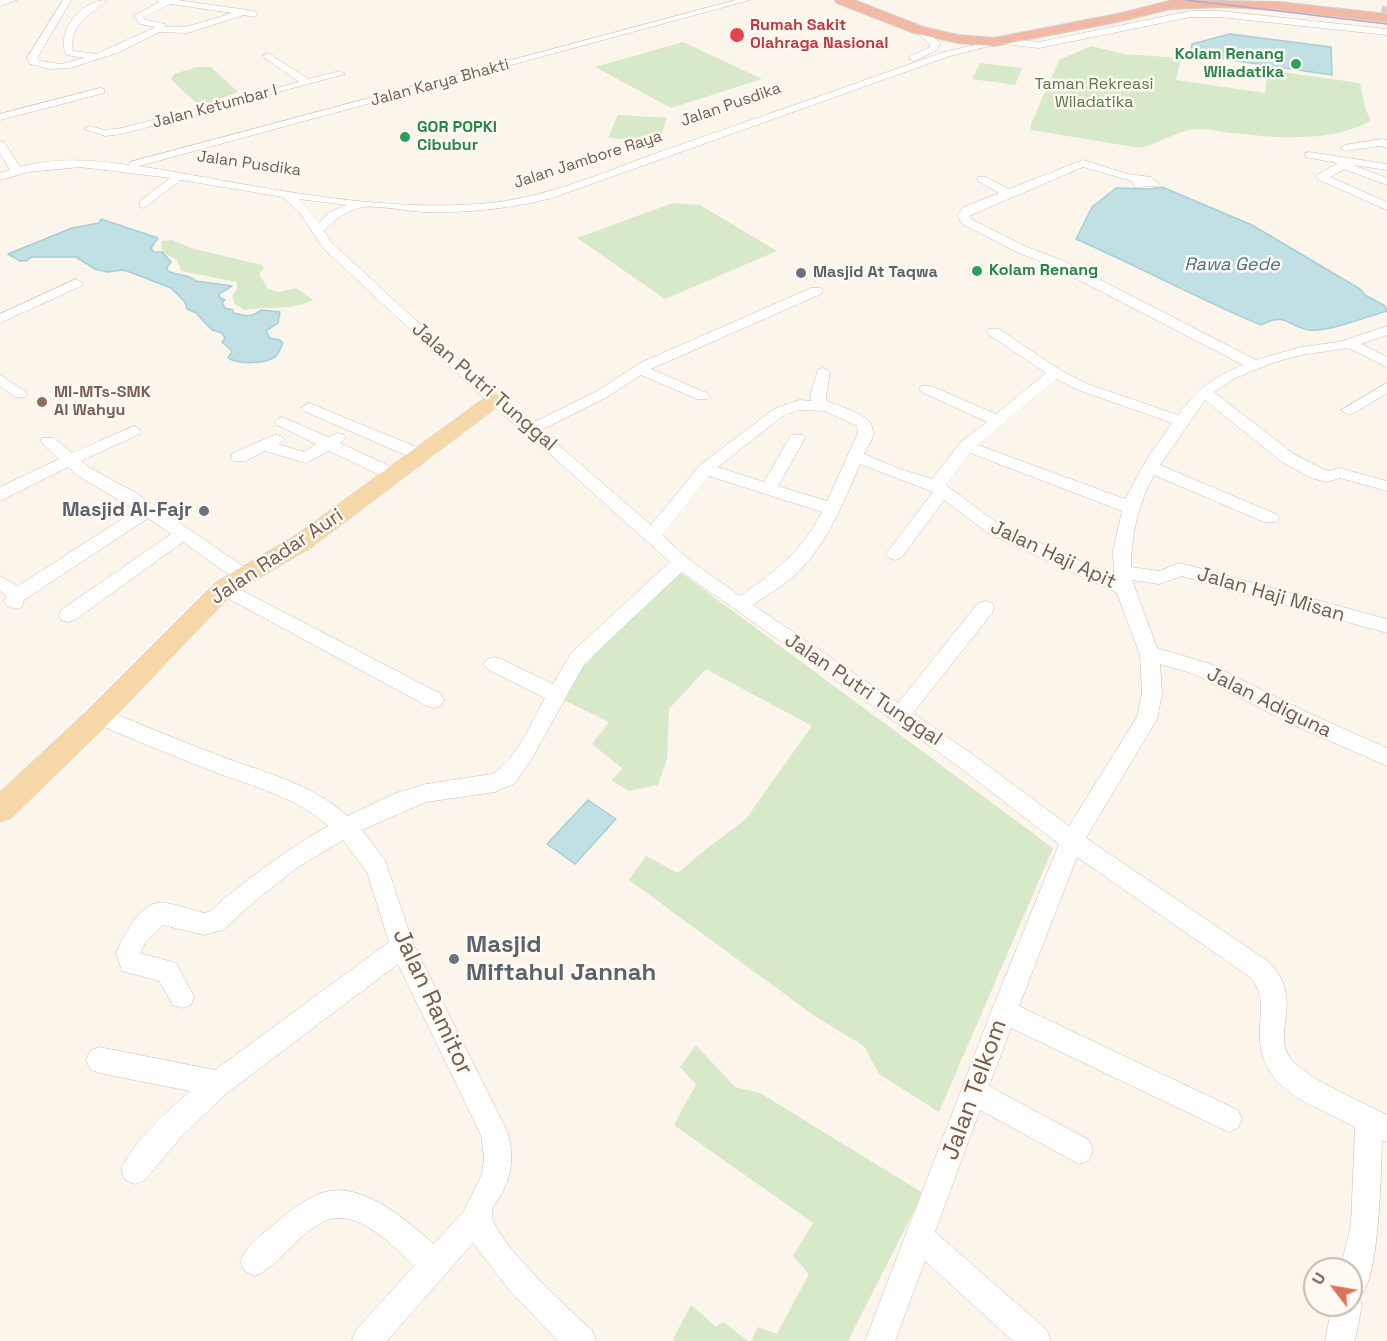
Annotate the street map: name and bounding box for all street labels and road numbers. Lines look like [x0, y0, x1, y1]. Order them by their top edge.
street label: Jalan Karya Bhakti [368, 55, 512, 111]
street label: Jalan Pusdika [678, 79, 784, 131]
street label: Jalan Ketumbar I [151, 81, 279, 133]
street label: Jalan Jambore Raya [511, 127, 665, 193]
street label: Jalan Pusdika [196, 147, 302, 181]
street label: Jalan Putri Tunggal [407, 317, 561, 457]
street label: Jalan Radar Auri [206, 504, 348, 610]
street label: Jalan Haji Apit [986, 515, 1120, 595]
street label: Jalan Haji Misan [1194, 562, 1348, 628]
street label: Jalan Putri Tunggal [780, 628, 946, 752]
street label: Jalan Adiguna [1203, 662, 1335, 744]
street label: Jalan Ramitor [386, 924, 478, 1080]
street label: Jalan Telkom [936, 1016, 1014, 1164]

